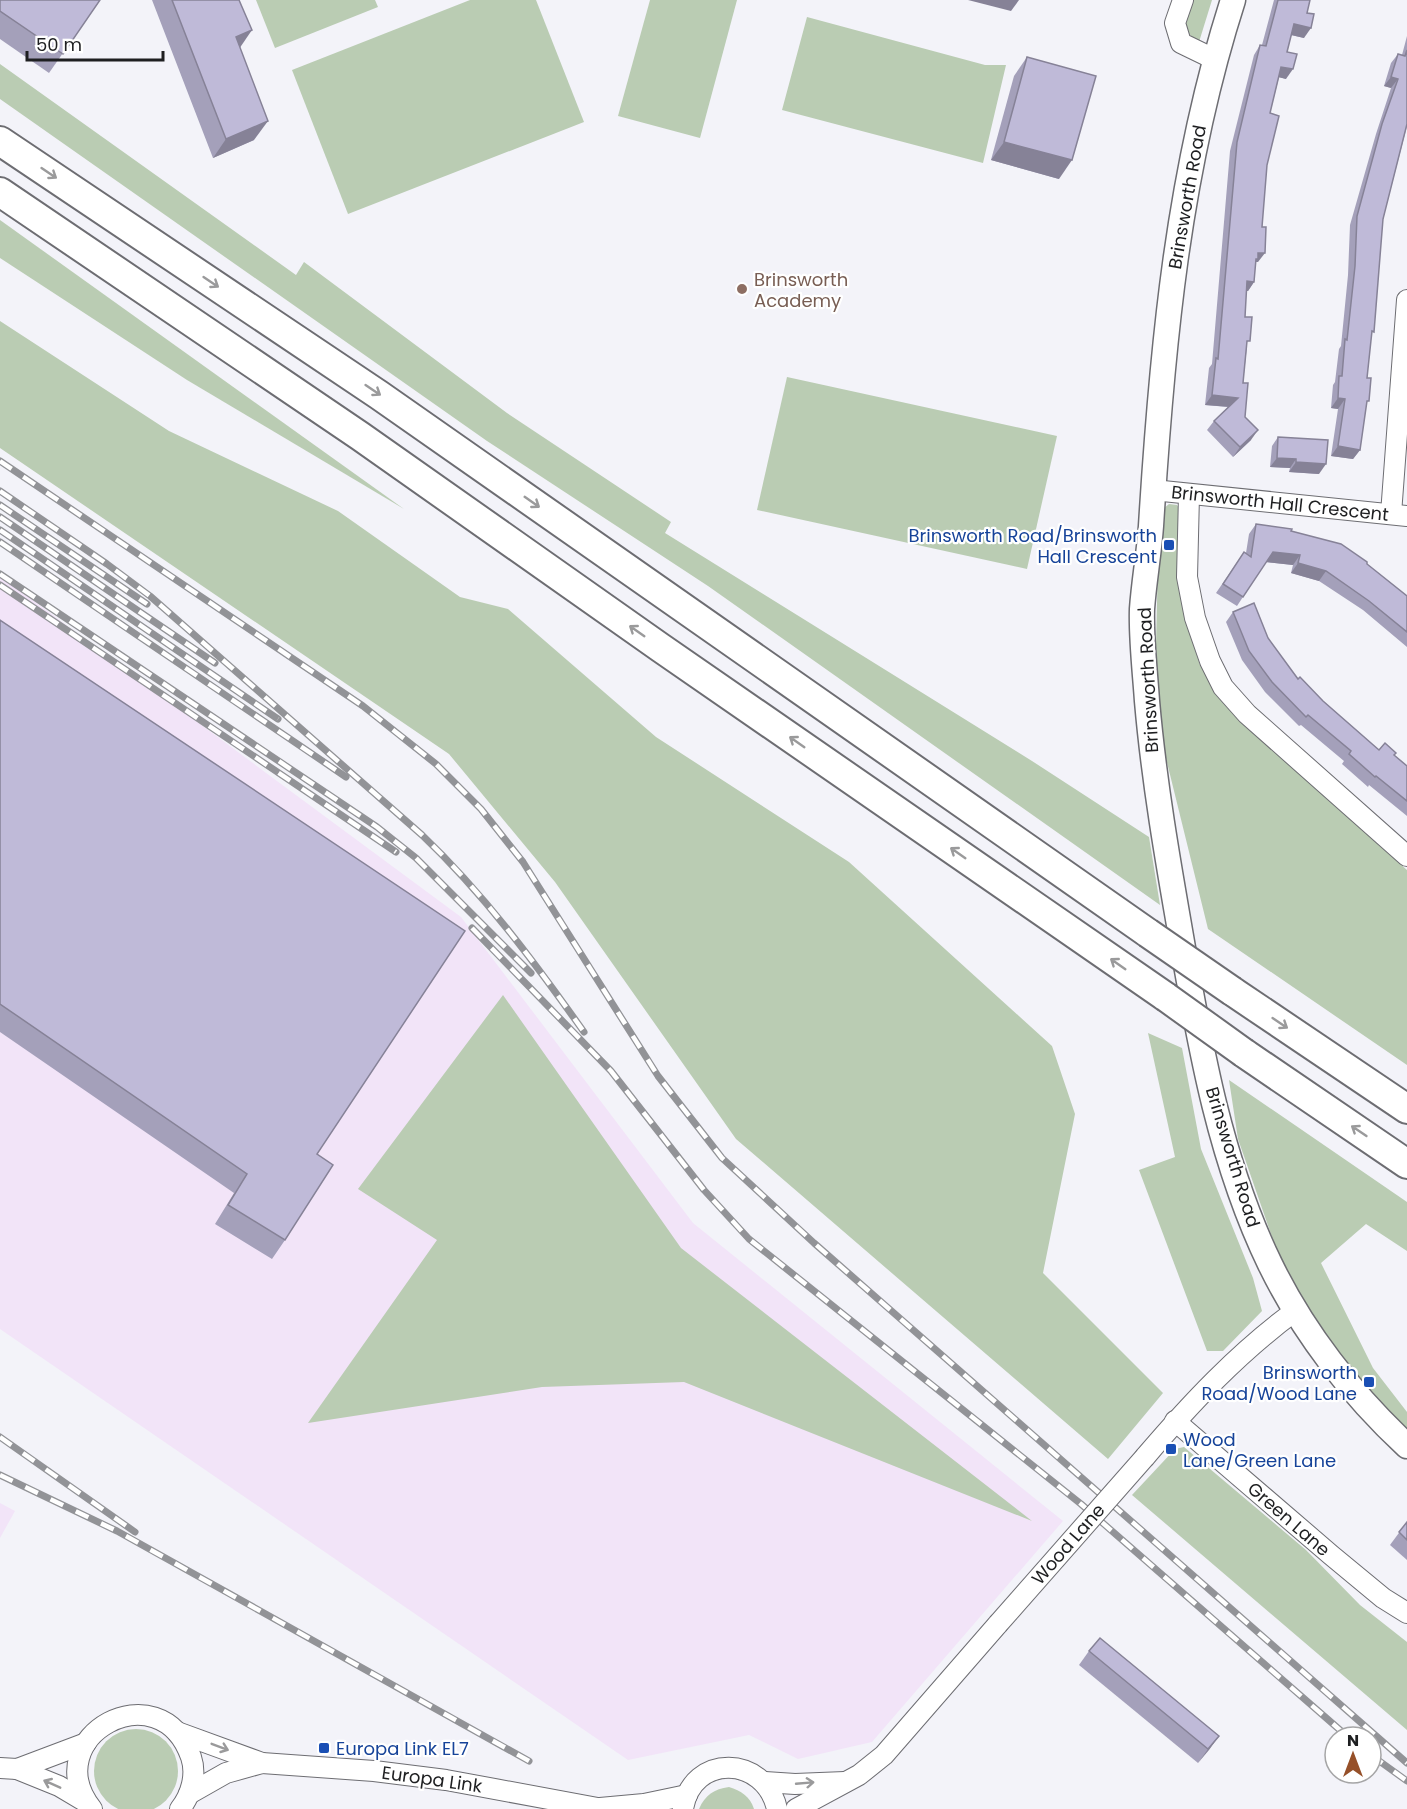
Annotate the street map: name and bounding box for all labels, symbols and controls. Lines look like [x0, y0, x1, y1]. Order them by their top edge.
scale bar [27, 24, 164, 62]
text: 50 m [36, 32, 82, 57]
street label: Brinsworth Road [1162, 123, 1212, 271]
one-way arrow [40, 167, 56, 179]
place label: Brinsworth Academy [754, 267, 848, 313]
one-way arrow [202, 276, 218, 288]
marker: Brinsworth Academy [735, 282, 749, 296]
one-way arrow [364, 384, 381, 397]
street label: Brinsworth Hall Crescent [1170, 479, 1390, 527]
one-way arrow [524, 496, 540, 508]
place label: Brinsworth Road/Brinsworth Hall Crescent [909, 523, 1157, 569]
marker: Brinsworth Road/Brinsworth Hall Crescent [1162, 538, 1176, 552]
street label: Brinsworth Road [1132, 607, 1164, 753]
one-way arrow [630, 625, 646, 637]
one-way arrow [790, 736, 806, 748]
one-way arrow [950, 847, 966, 859]
one-way arrow [1111, 958, 1127, 970]
one-way arrow [1271, 1018, 1288, 1030]
street label: Brinsworth Road [1200, 1084, 1266, 1230]
one-way arrow [1351, 1125, 1367, 1137]
place label: Brinsworth Road/Wood Lane [1201, 1360, 1357, 1406]
marker: Brinsworth Road/Wood Lane [1362, 1375, 1376, 1389]
place label: Wood Lane/Green Lane [1183, 1427, 1336, 1473]
marker: Wood Lane/Green Lane [1164, 1442, 1178, 1456]
street label: Green Lane [1242, 1476, 1336, 1562]
street label: Wood Lane [1026, 1498, 1110, 1590]
north arrow [1323, 1725, 1383, 1785]
text: N [1347, 1729, 1359, 1752]
place label: Europa Link EL7 [336, 1736, 469, 1761]
marker: Europa Link EL7 [317, 1741, 331, 1755]
one-way arrow [210, 1743, 229, 1754]
street label: Europa Link [380, 1760, 485, 1799]
one-way arrow [44, 1777, 62, 1789]
one-way arrow [794, 1777, 814, 1788]

